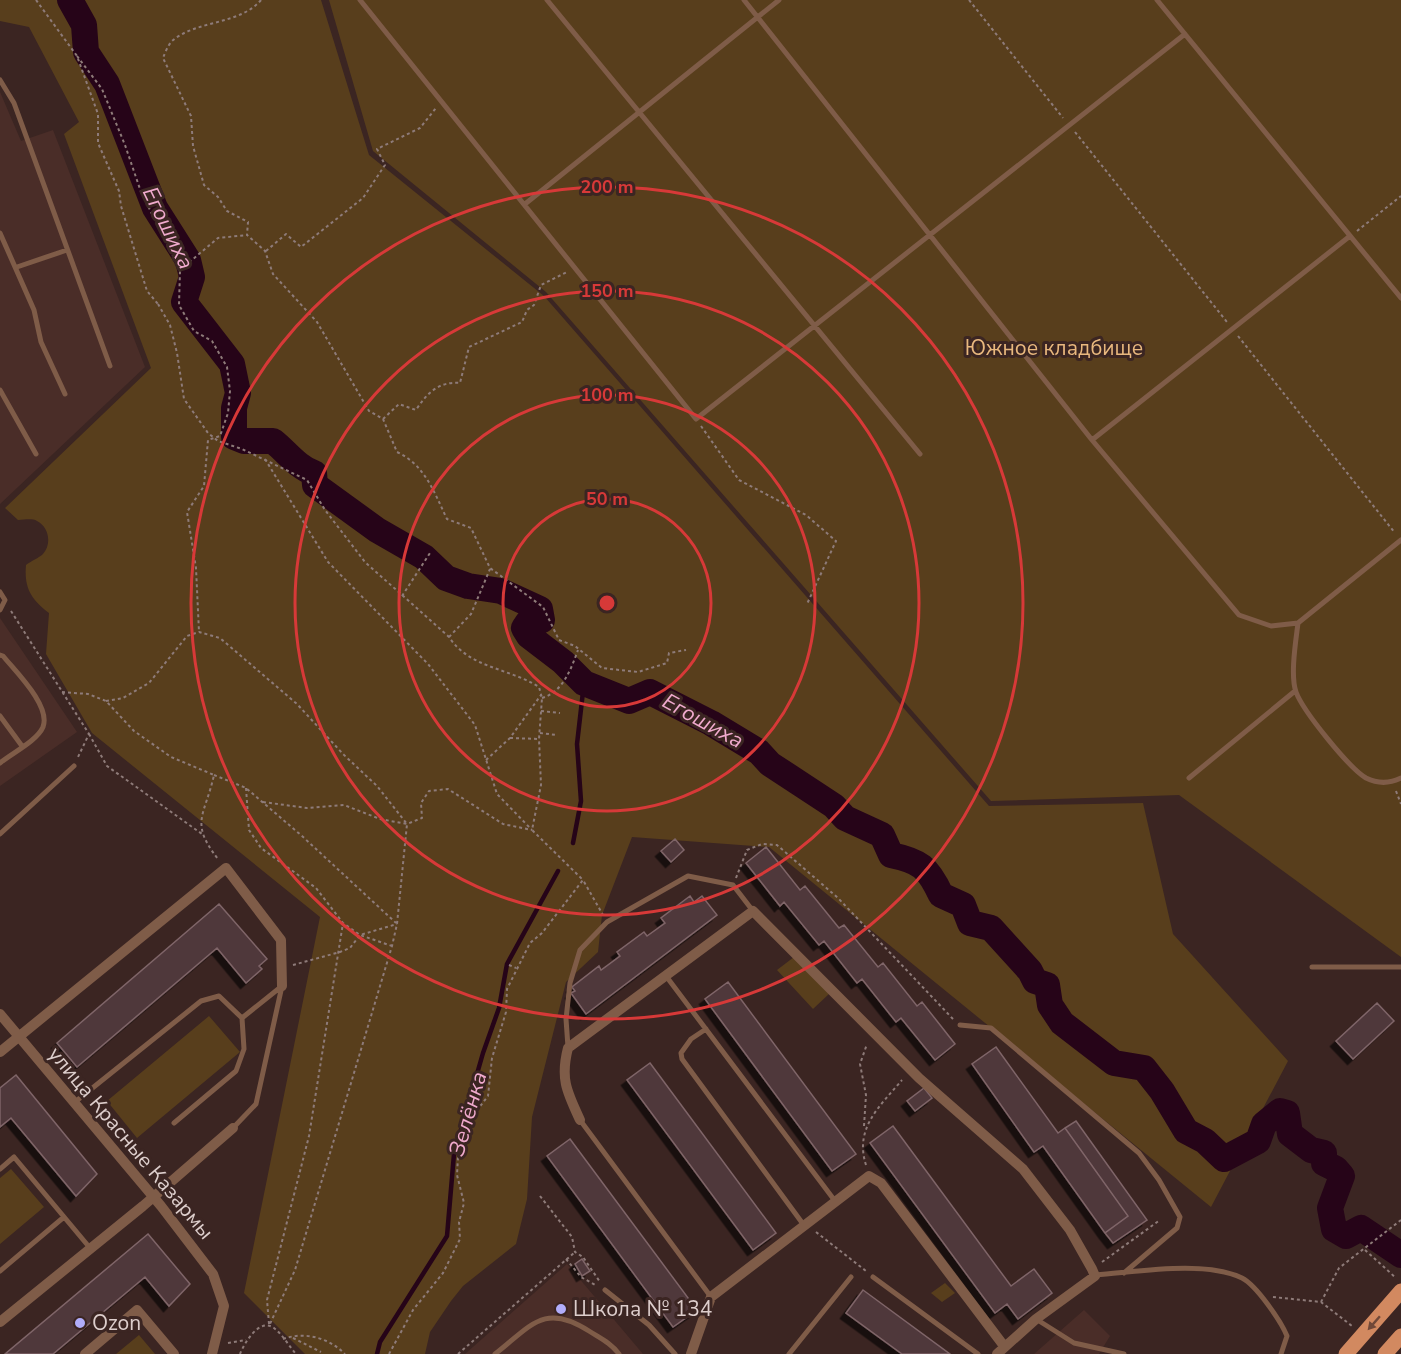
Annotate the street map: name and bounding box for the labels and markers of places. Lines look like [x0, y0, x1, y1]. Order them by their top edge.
centre of rings [597, 593, 617, 613]
place label: Школа № 134 [573, 1295, 712, 1323]
marker: Школа № 134 [554, 1302, 568, 1316]
place label: Ozon [92, 1309, 141, 1337]
marker: Ozon [73, 1316, 87, 1330]

